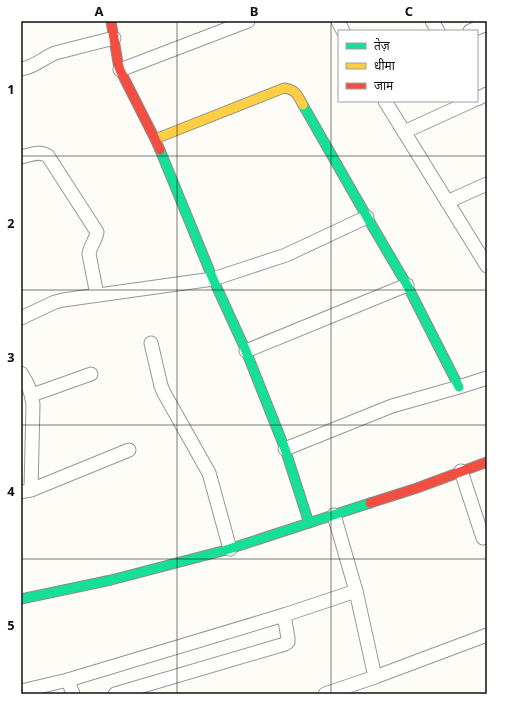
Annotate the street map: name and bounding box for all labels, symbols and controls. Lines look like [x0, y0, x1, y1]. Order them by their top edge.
text: A [95, 4, 104, 21]
text: B [250, 4, 258, 21]
text: C [405, 4, 413, 21]
legend [338, 30, 478, 102]
text: तेज़ [374, 38, 391, 55]
text: धीमा [374, 58, 396, 75]
text: जाम [374, 79, 394, 95]
text: 1 [7, 82, 15, 99]
text: 2 [7, 216, 15, 233]
text: 3 [7, 350, 15, 367]
text: 4 [7, 484, 15, 501]
text: 5 [7, 618, 15, 635]

